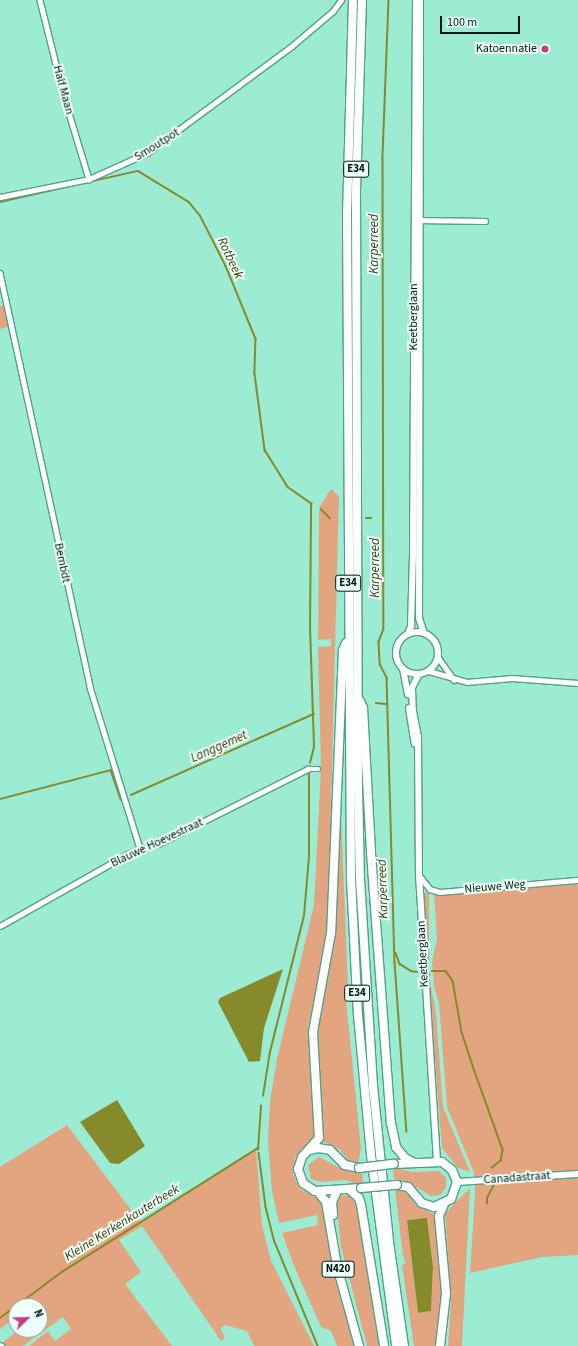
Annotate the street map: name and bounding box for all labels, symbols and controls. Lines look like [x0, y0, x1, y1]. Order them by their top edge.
scale bar [442, 8, 522, 34]
text: 100 m [447, 14, 477, 31]
place label: Katoennatie [476, 42, 537, 56]
marker: Katoennatie [540, 44, 550, 54]
street label: Half Maan [50, 64, 76, 116]
street label: Smoutpot [132, 126, 182, 164]
road number: E34 [343, 160, 369, 178]
water label: Karperreed [366, 214, 382, 274]
water label: Rotbeek [214, 235, 246, 281]
street label: Keetberglaan [407, 283, 421, 351]
water label: Karperreed [367, 538, 383, 598]
street label: Bembdt [51, 542, 73, 584]
road number: E34 [335, 574, 361, 592]
water label: Langgemet [188, 728, 250, 766]
street label: Blauwe Hoevestraat [109, 815, 205, 871]
water label: Karperreed [374, 859, 392, 919]
street label: Nieuwe Weg [464, 877, 526, 897]
street label: Keetberglaan [414, 920, 432, 988]
road number: E34 [344, 984, 370, 1002]
street label: Canadastraat [483, 1168, 551, 1188]
water label: Kleine Kerkenkauterbeek [62, 1181, 182, 1265]
road number: N420 [321, 1260, 355, 1278]
north arrow [8, 1298, 48, 1338]
text: N [30, 1307, 47, 1320]

